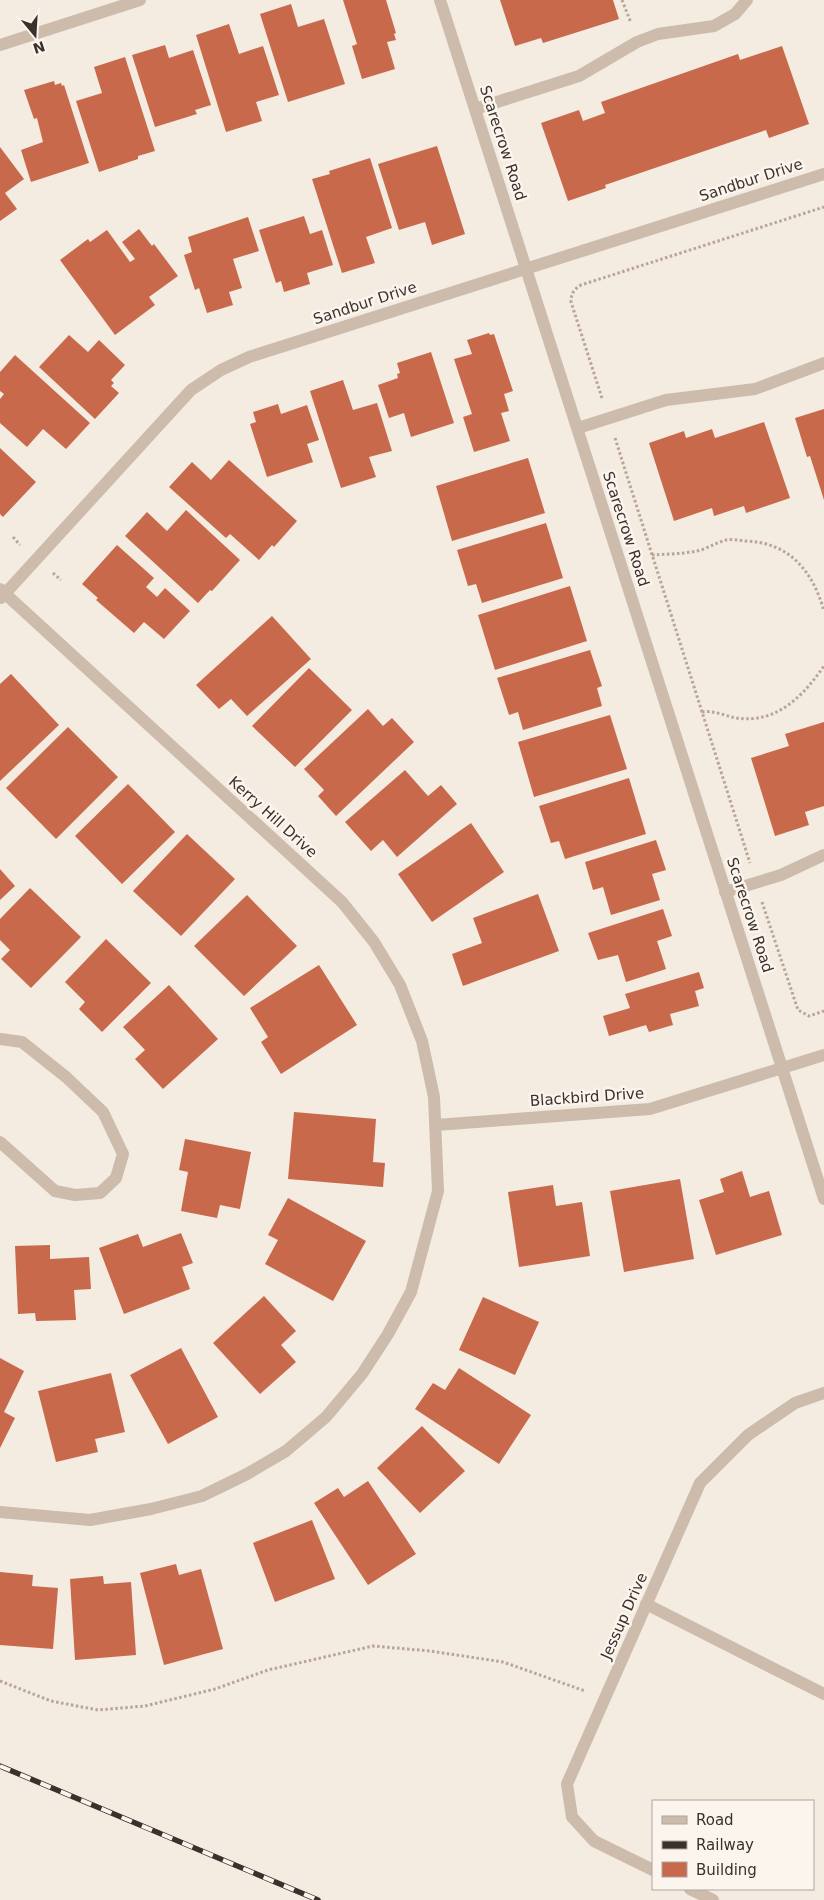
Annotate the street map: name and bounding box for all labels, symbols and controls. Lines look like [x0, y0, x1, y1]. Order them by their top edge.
north arrow [10, 10, 60, 60]
text: N [31, 38, 47, 57]
street label: Scarecrow Road [476, 83, 530, 203]
street label: Sandbur Drive [697, 155, 805, 205]
street label: Sandbur Drive [311, 278, 419, 328]
street label: Scarecrow Road [599, 469, 653, 589]
street label: Kerry Hill Drive [225, 773, 321, 861]
street label: Scarecrow Road [723, 855, 777, 975]
street label: Blackbird Drive [529, 1084, 645, 1110]
street label: Jessup Drive [596, 1570, 651, 1663]
legend [652, 1800, 814, 1890]
text: Road [696, 1811, 734, 1829]
text: Railway [696, 1836, 754, 1854]
text: Building [696, 1861, 757, 1879]

